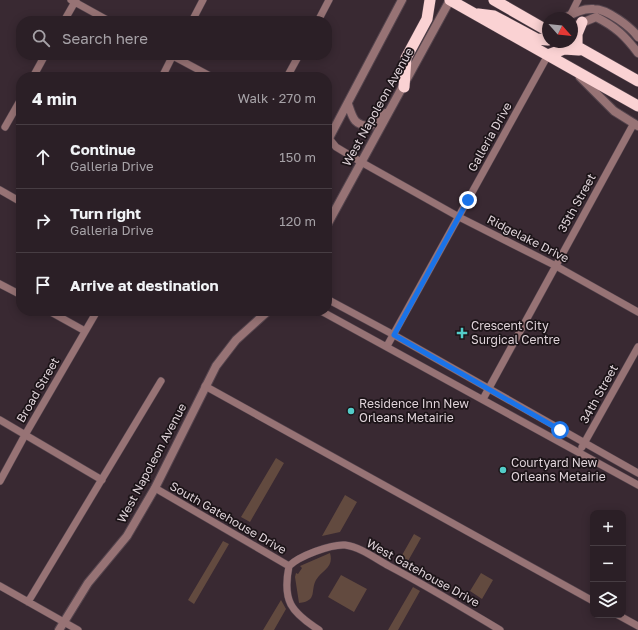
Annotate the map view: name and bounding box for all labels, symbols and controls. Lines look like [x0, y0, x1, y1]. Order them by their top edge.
north arrow [542, 12, 578, 48]
search box [16, 16, 332, 60]
icon: search [30, 27, 52, 49]
text: Search here [62, 29, 148, 47]
street label: West Napoleon Avenue [339, 45, 416, 169]
text: 4 min [32, 88, 77, 109]
text: Walk · 270 m [238, 90, 316, 106]
street label: Galleria Drive [464, 99, 515, 174]
text: Continue [70, 140, 136, 158]
icon: ahead [32, 146, 54, 168]
text: 150 m [279, 149, 316, 165]
text: Galleria Drive [70, 158, 154, 174]
street label: 35th Street [554, 171, 599, 235]
route end [459, 191, 477, 209]
text: Turn right [70, 204, 141, 222]
icon: right [32, 210, 54, 232]
street label: Ridgelake Drive [485, 211, 572, 266]
text: 120 m [279, 213, 316, 229]
text: Galleria Drive [70, 222, 154, 238]
icon: arrive [32, 274, 54, 296]
text: Arrive at destination [70, 276, 219, 294]
place label: Crescent City Surgical Centre [471, 318, 560, 347]
marker: Crescent City Surgical Centre [456, 327, 468, 339]
street label: Broad Street [13, 354, 62, 425]
street label: 34th Street [576, 362, 621, 426]
place label: Residence Inn New Orleans Metairie [359, 396, 469, 425]
street label: West Napoleon Avenue [114, 400, 189, 525]
marker: Residence Inn New Orleans Metairie [346, 406, 356, 416]
route start [551, 421, 569, 439]
place label: Courtyard New Orleans Metairie [511, 455, 606, 484]
marker: Courtyard New Orleans Metairie [498, 465, 508, 475]
street label: South Gatehouse Drive [167, 478, 289, 557]
map controls [590, 510, 626, 618]
button: + [590, 510, 626, 546]
street label: West Gatehouse Drive [364, 535, 482, 610]
button: − [590, 546, 626, 582]
button: layers [590, 582, 626, 618]

